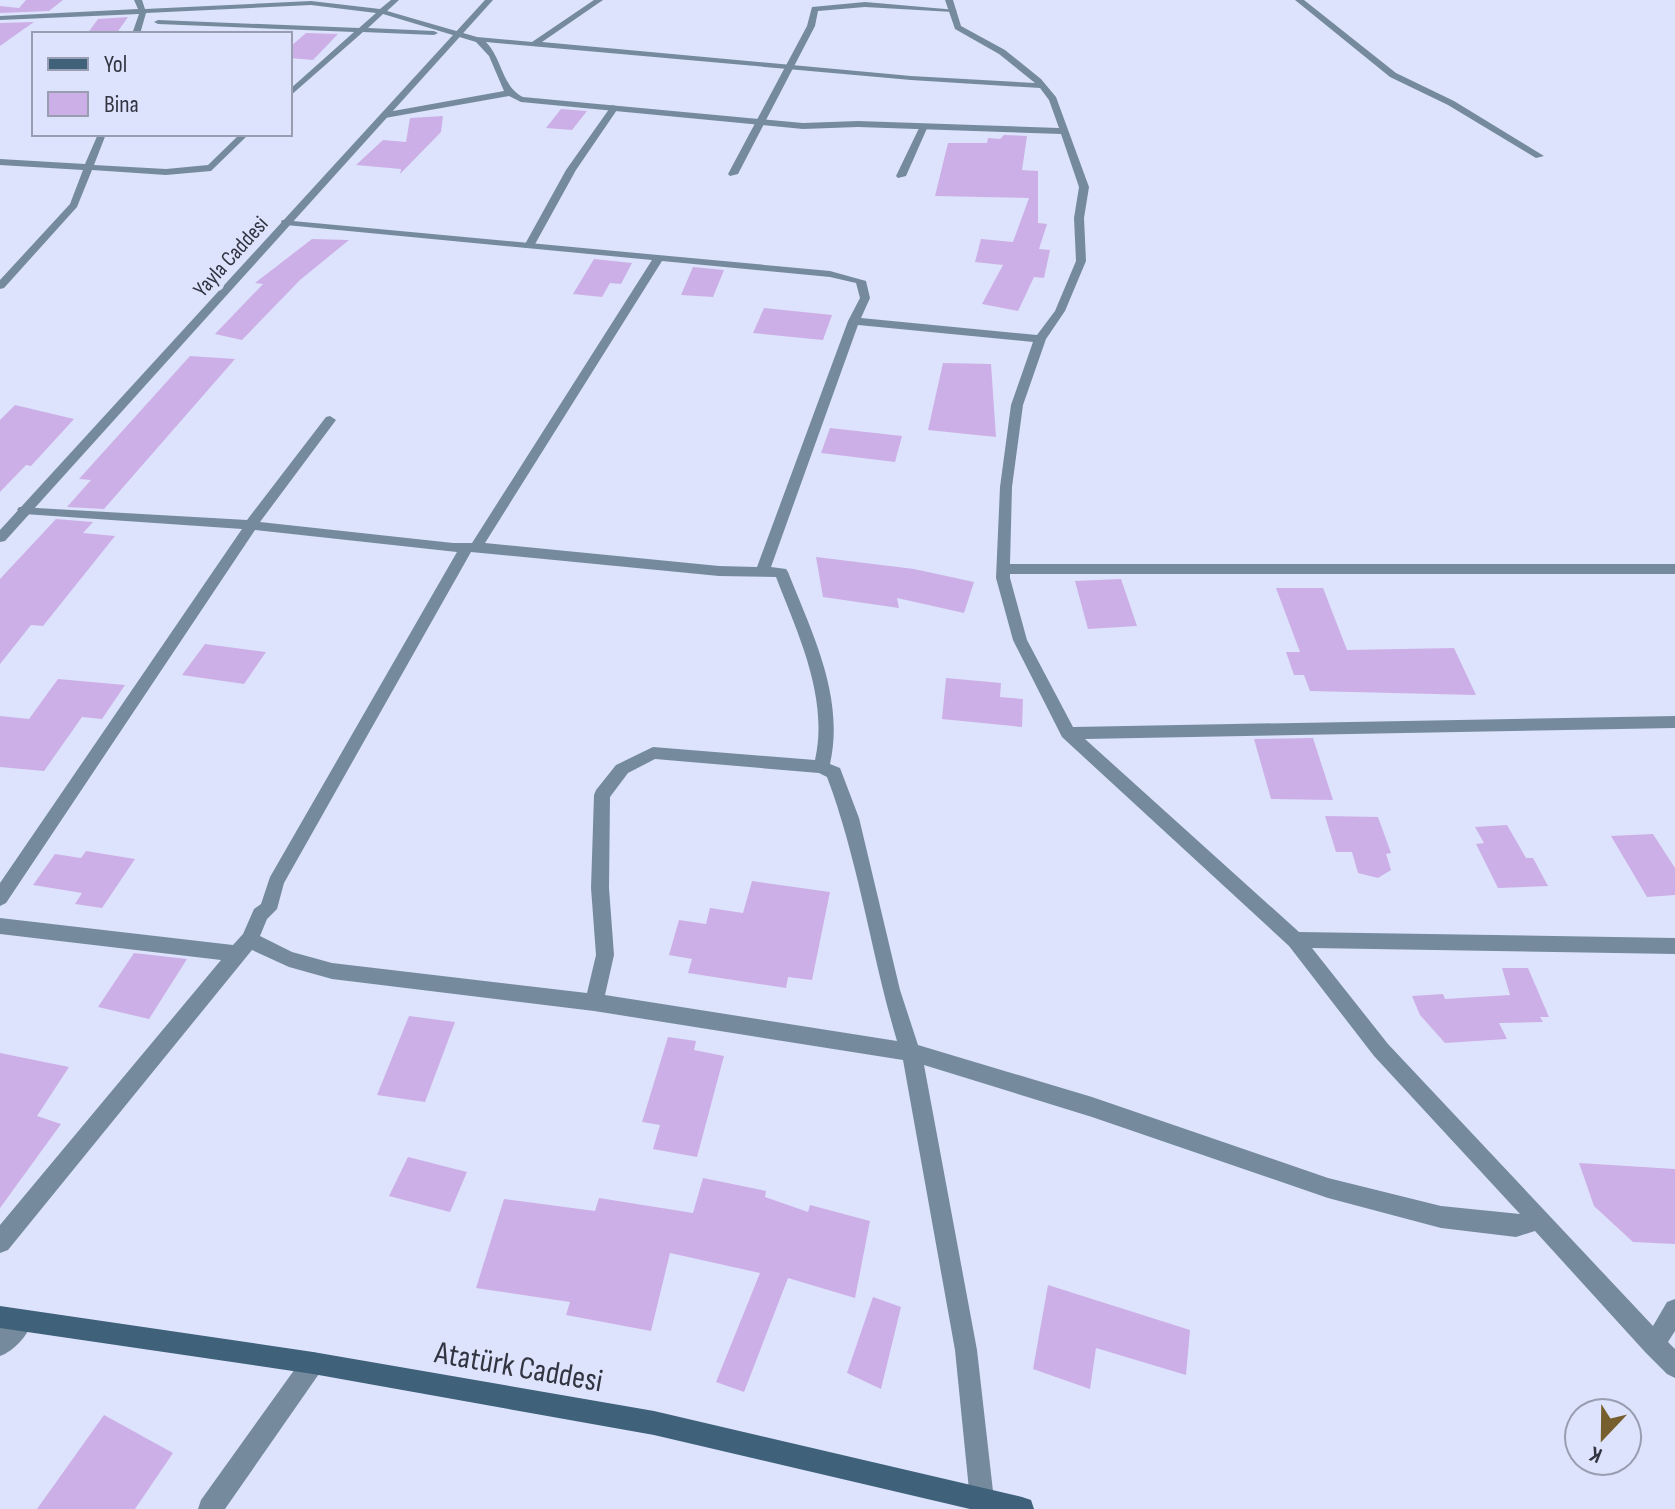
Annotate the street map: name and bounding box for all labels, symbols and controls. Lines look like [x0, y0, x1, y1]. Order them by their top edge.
legend [32, 32, 292, 136]
text: Yol [104, 50, 127, 79]
text: Bina [104, 90, 139, 119]
street label: Yayla Caddesi [188, 211, 274, 303]
street label: Atatürk Caddesi [431, 1333, 606, 1401]
north arrow [1563, 1397, 1643, 1477]
text: K [1586, 1440, 1606, 1469]

